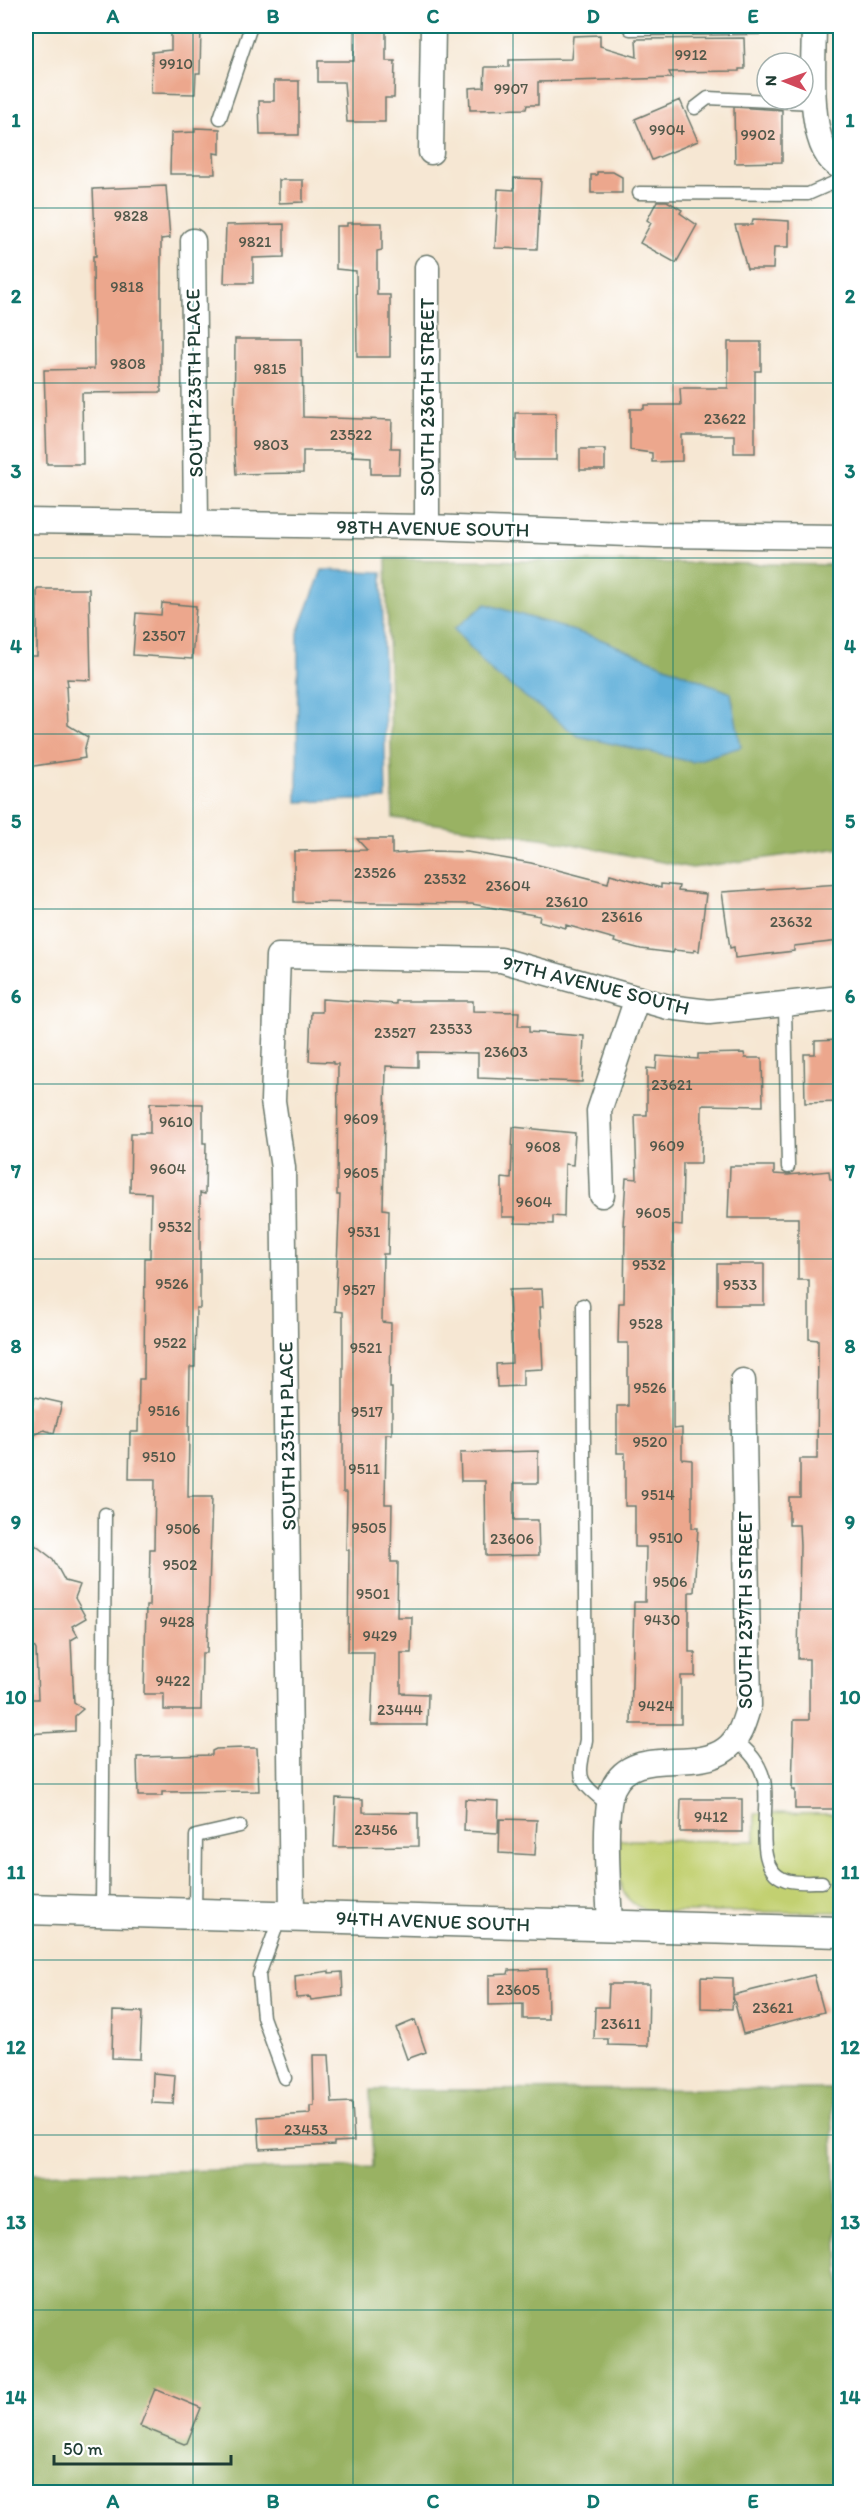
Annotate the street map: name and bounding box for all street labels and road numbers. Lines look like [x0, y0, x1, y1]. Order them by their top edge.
street label: SOUTH 235TH PLACE [180, 288, 208, 478]
street label: SOUTH 236TH STREET [415, 298, 439, 496]
street label: 98TH AVENUE SOUTH [336, 514, 530, 542]
street label: 97TH AVENUE SOUTH [500, 950, 692, 1020]
street label: SOUTH 235TH PLACE [273, 1341, 301, 1531]
street label: SOUTH 237TH STREET [733, 1511, 757, 1709]
street label: 94TH AVENUE SOUTH [336, 1906, 530, 1936]

